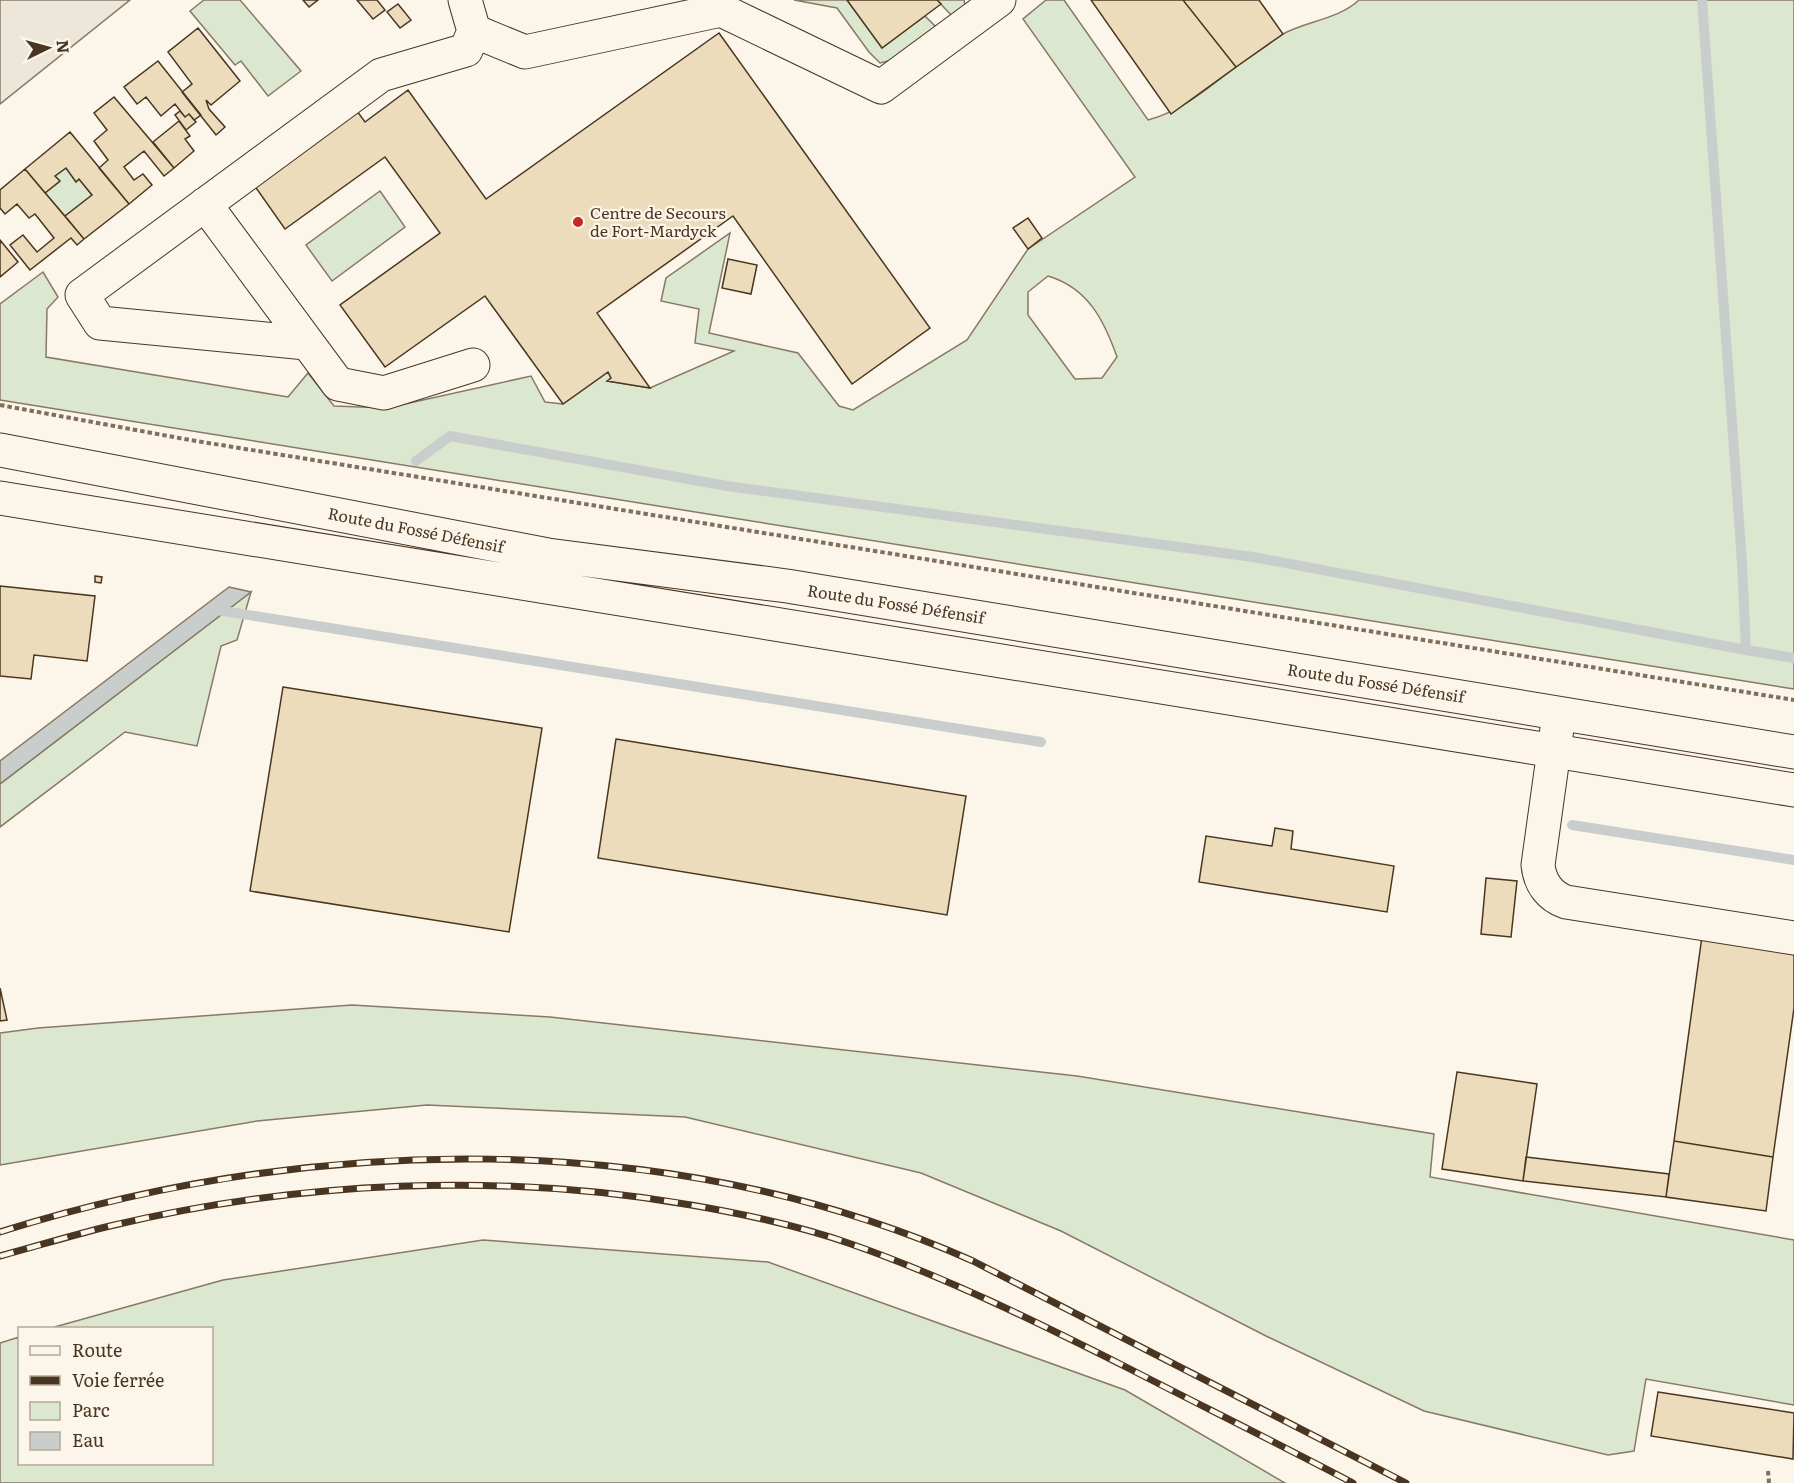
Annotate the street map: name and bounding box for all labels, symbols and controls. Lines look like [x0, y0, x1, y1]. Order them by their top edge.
north arrow [18, 18, 78, 78]
text: N [51, 39, 76, 54]
place label: Centre de Secours de Fort-Mardyck [590, 200, 726, 242]
marker: Centre de Secours de Fort-Mardyck [571, 215, 585, 229]
street label: Route du Fossé Défensif [326, 500, 508, 558]
street label: Route du Fossé Défensif [806, 577, 988, 629]
street label: Route du Fossé Défensif [1286, 656, 1468, 708]
legend [18, 1327, 213, 1465]
text: Route [72, 1336, 122, 1363]
text: Voie ferrée [72, 1366, 164, 1393]
text: Parc [72, 1396, 110, 1423]
text: Eau [72, 1426, 104, 1453]

